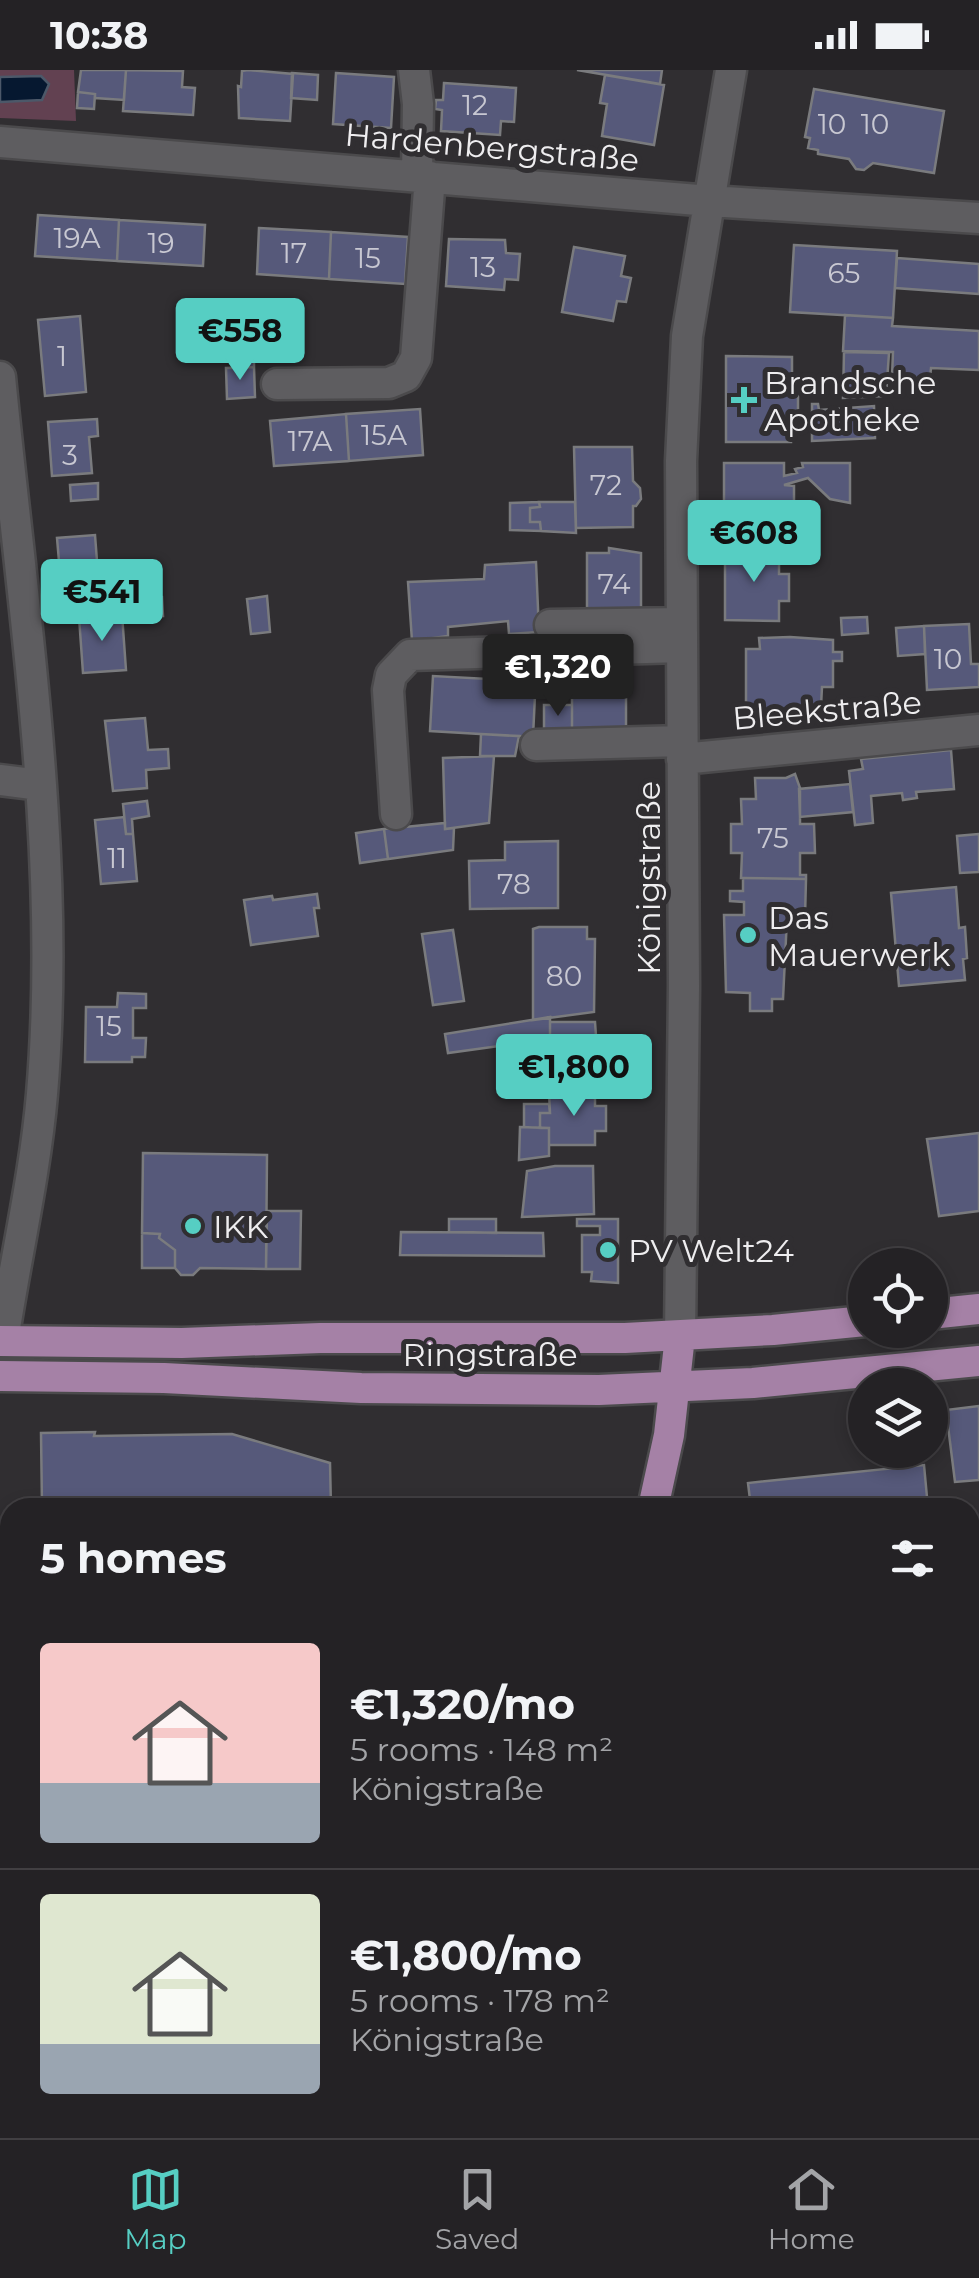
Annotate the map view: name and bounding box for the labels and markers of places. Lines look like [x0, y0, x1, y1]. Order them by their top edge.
pin: €558 [181, 298, 299, 383]
place label: Brandsche Apotheke [764, 363, 936, 439]
marker: Brandsche Apotheke [733, 389, 755, 411]
pin: €608 [695, 500, 813, 585]
pin: €541 [43, 559, 161, 644]
pin: €1,320 [477, 634, 639, 719]
place label: Das Mauerwerk [768, 898, 950, 974]
marker: Das Mauerwerk [737, 924, 759, 946]
pin: €1,800 [493, 1034, 655, 1119]
place label: IKK [213, 1207, 268, 1246]
marker: IKK [182, 1215, 204, 1237]
place label: PV Welt24 [628, 1231, 794, 1270]
marker: PV Welt24 [597, 1239, 619, 1261]

